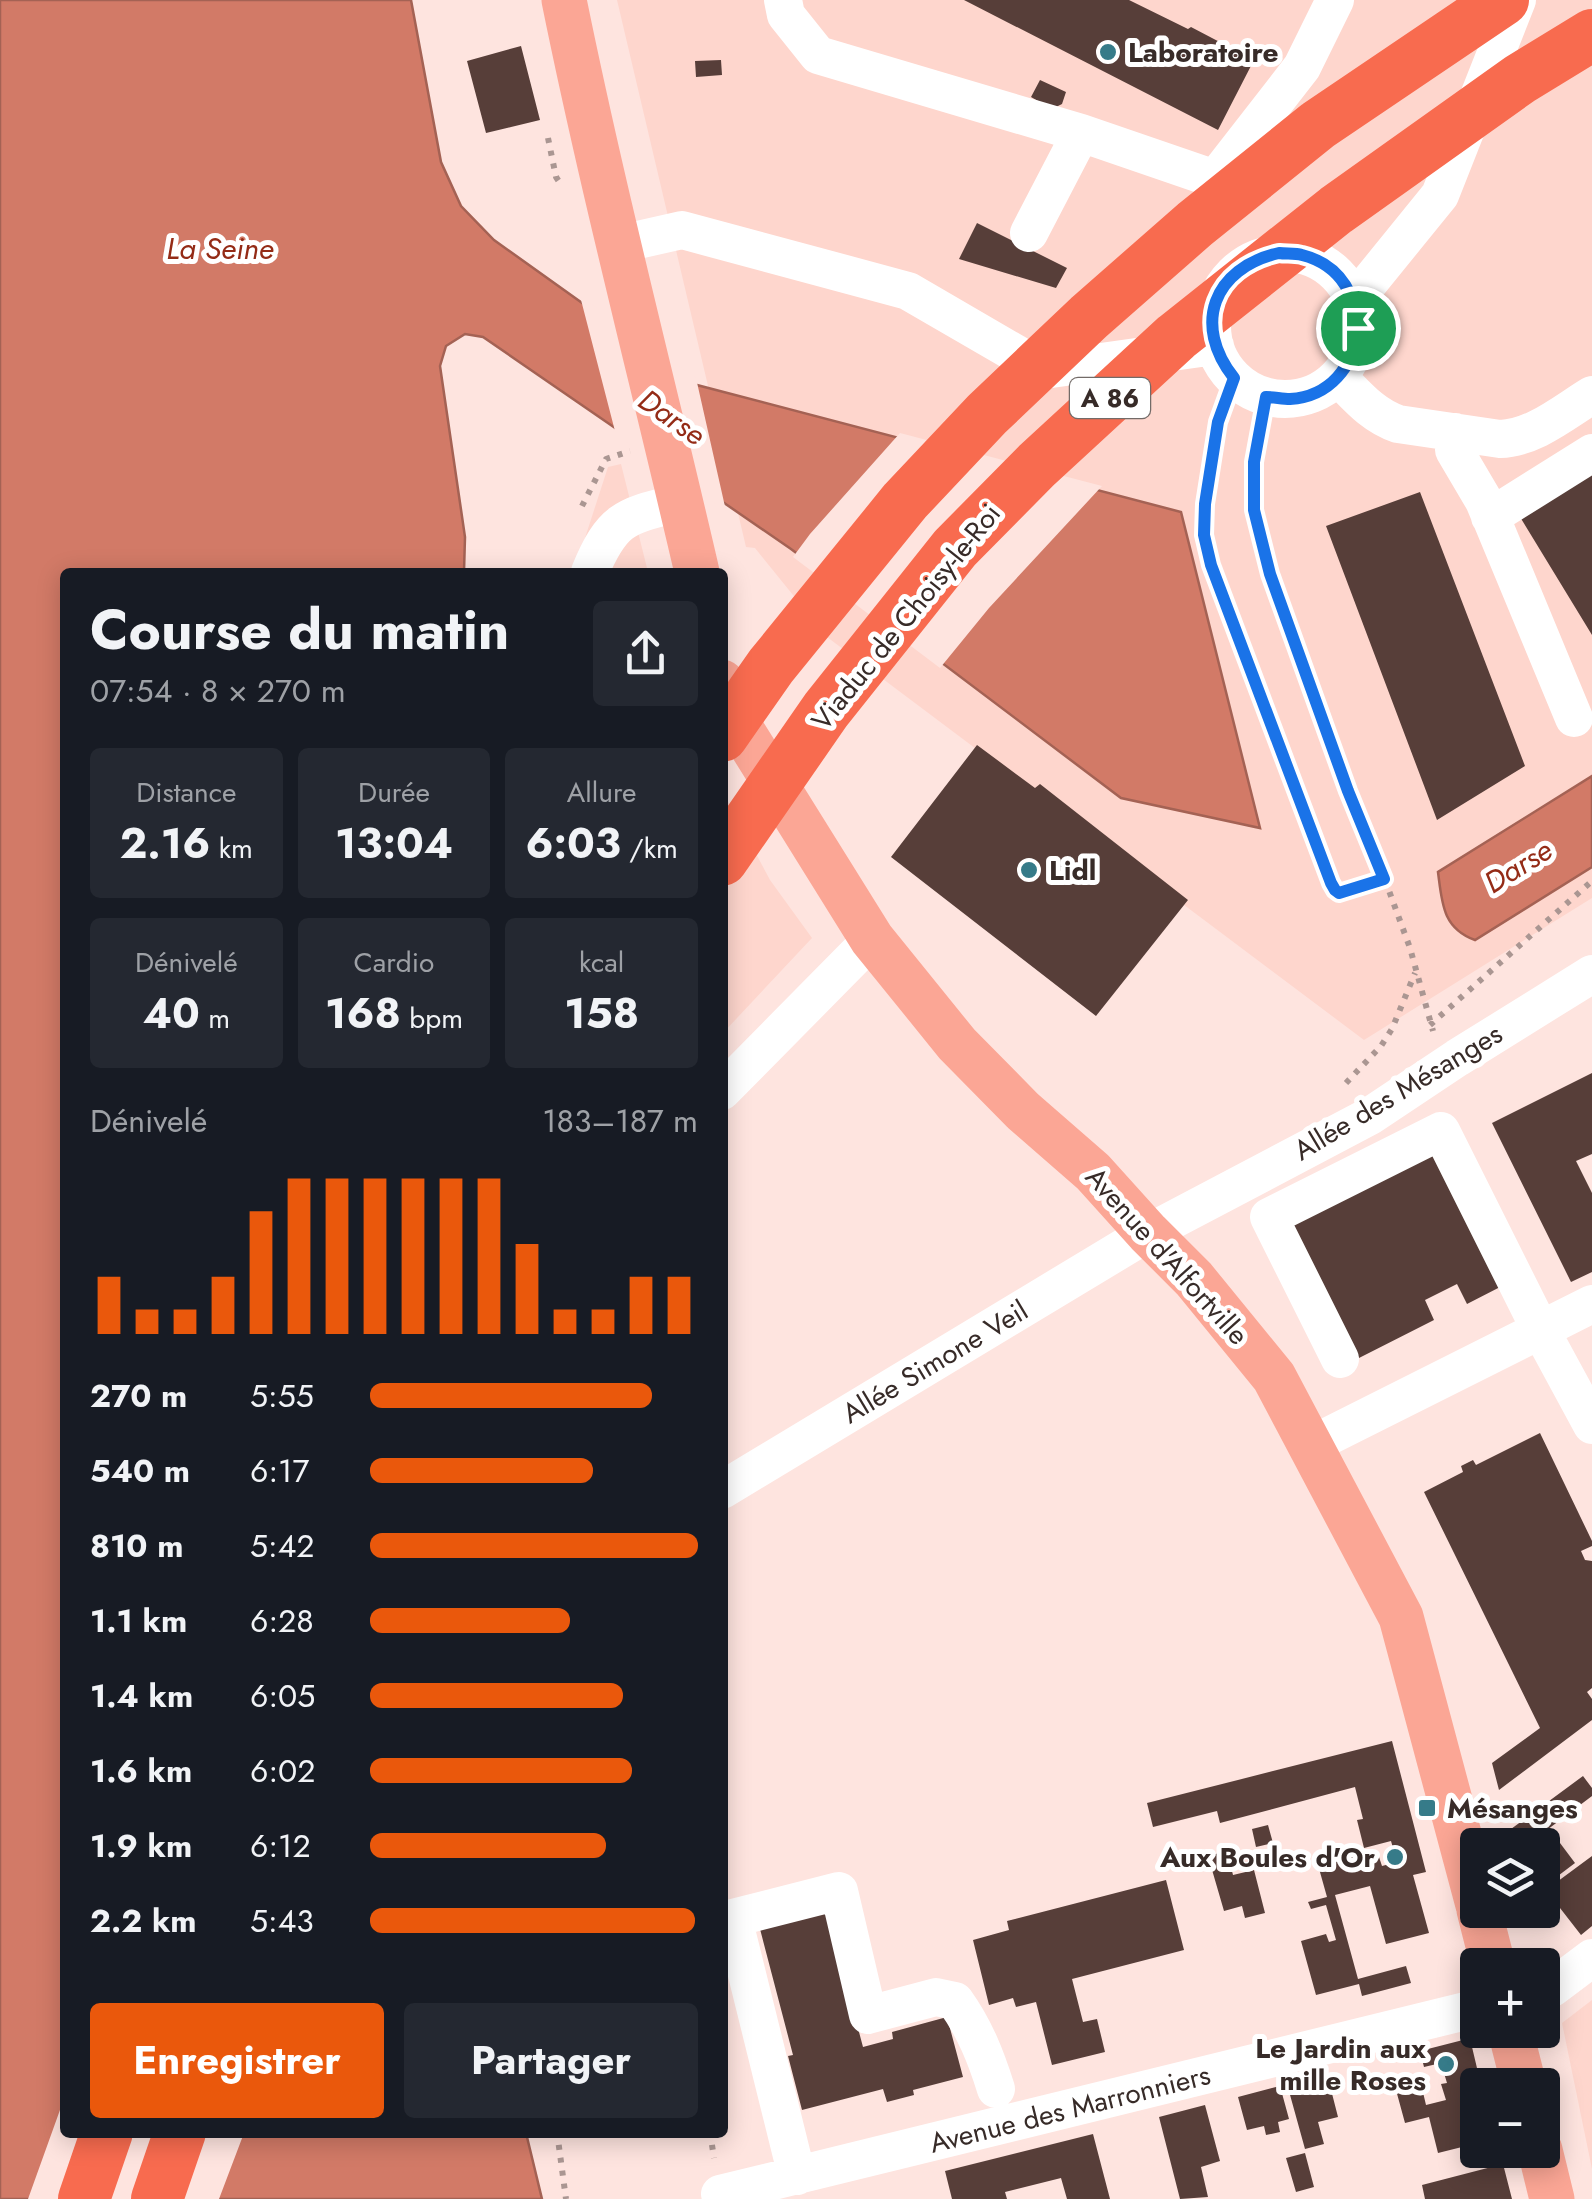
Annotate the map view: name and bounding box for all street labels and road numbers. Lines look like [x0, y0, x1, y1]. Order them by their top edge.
road number: A 86 [1070, 378, 1150, 418]
street label: Viaduc de Choisy-le-Roi [802, 495, 1010, 739]
street label: Allée des Mésanges [1286, 1013, 1510, 1171]
street label: Avenue d'Alfortville [1076, 1158, 1258, 1354]
street label: Allée Simone Veil [834, 1290, 1036, 1434]
street label: Avenue des Marronniers [925, 2054, 1215, 2164]

